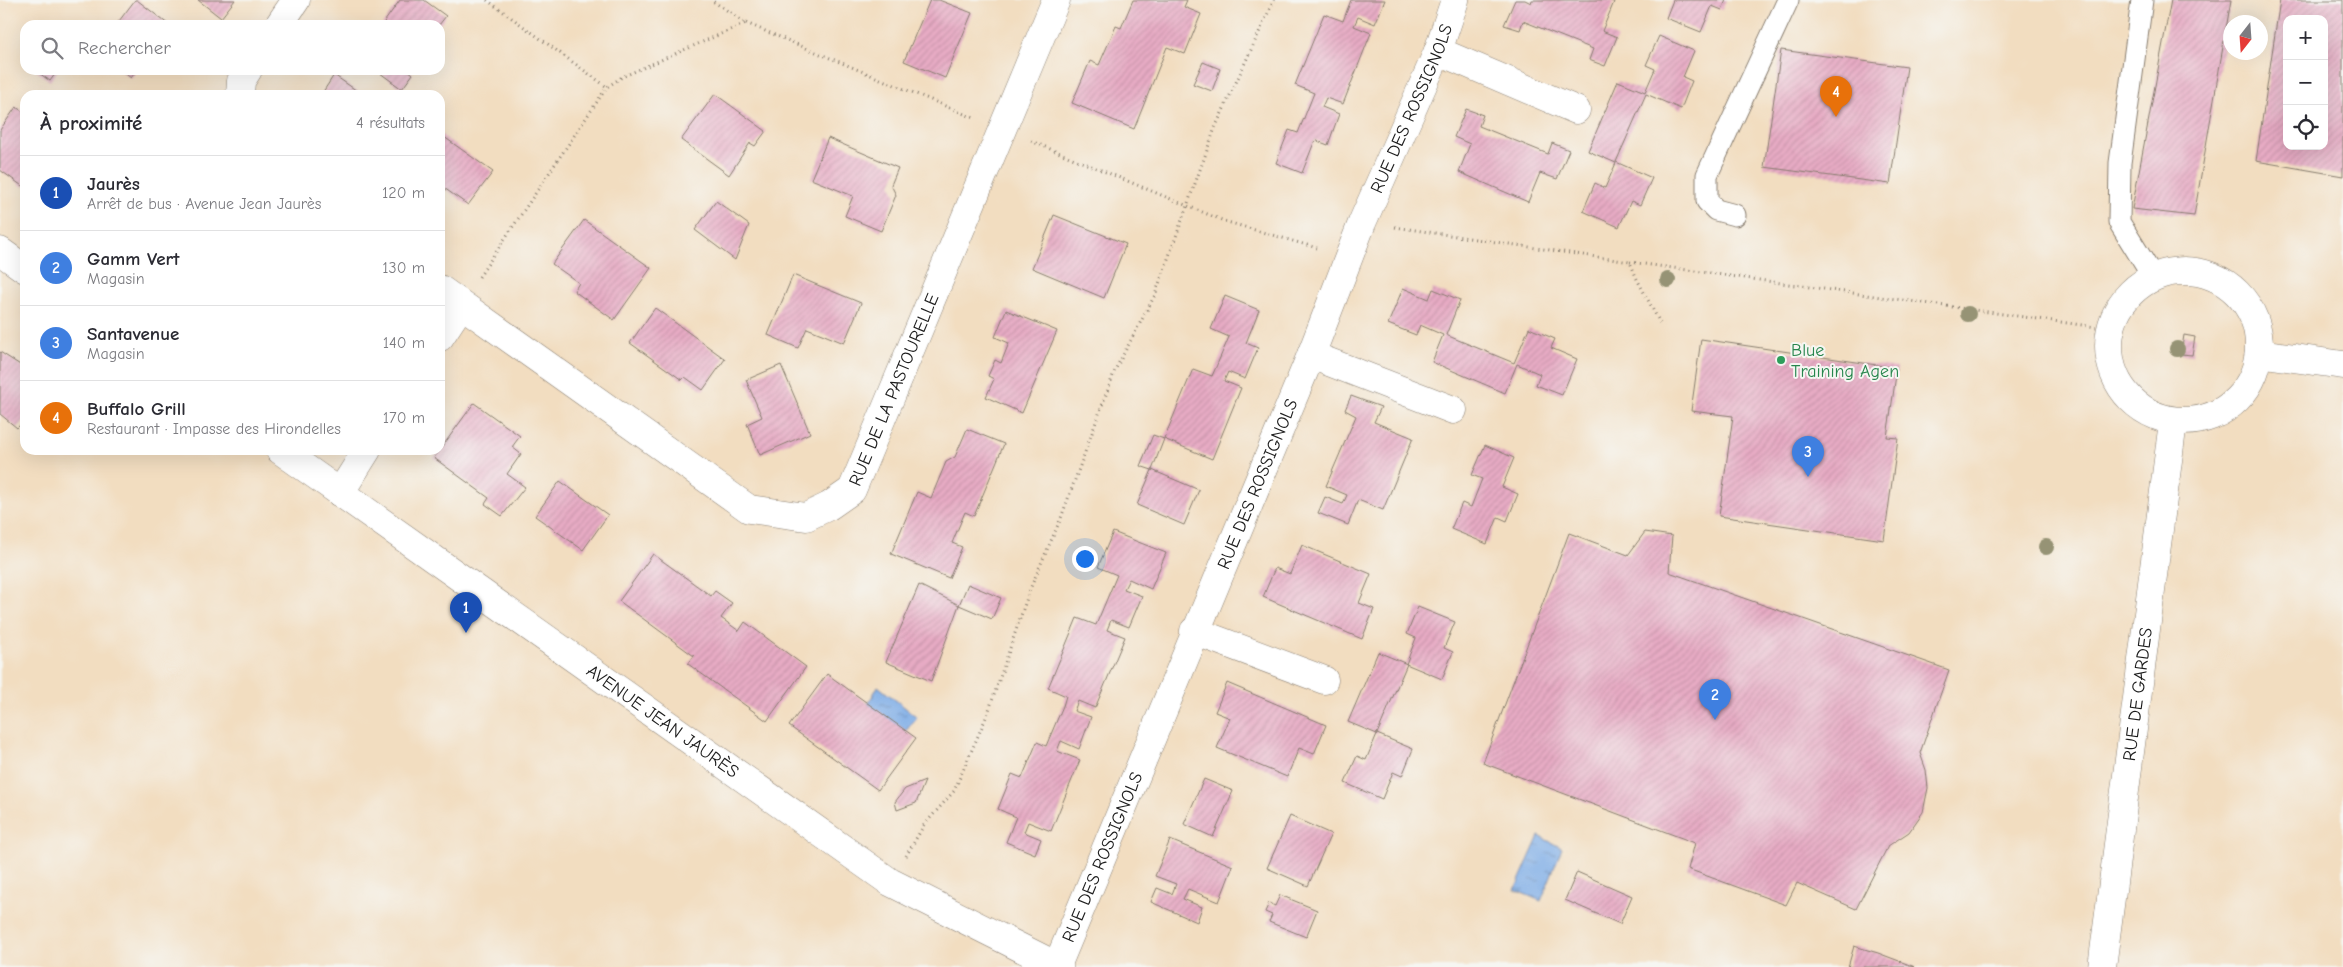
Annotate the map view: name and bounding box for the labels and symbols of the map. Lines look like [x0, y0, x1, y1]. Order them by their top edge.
north arrow [2223, 15, 2268, 60]
street label: RUE DES ROSSIGNOLS [1366, 21, 1457, 197]
pin: 4 [1820, 76, 1852, 117]
street label: RUE DE LA PASTOURELLE [845, 290, 944, 489]
place label: Blue Training Agen [1791, 340, 1899, 382]
marker: Blue Training Agen [1775, 354, 1787, 366]
street label: RUE DES ROSSIGNOLS [1213, 396, 1303, 572]
pin: 3 [1792, 436, 1824, 477]
your location [1072, 546, 1098, 572]
pin: 1 [450, 592, 482, 633]
street label: RUE DE GARDES [2119, 626, 2157, 762]
street label: AVENUE JEAN JAURÈS [582, 660, 743, 783]
pin: 2 [1699, 679, 1731, 720]
street label: RUE DES ROSSIGNOLS [1058, 769, 1147, 945]

